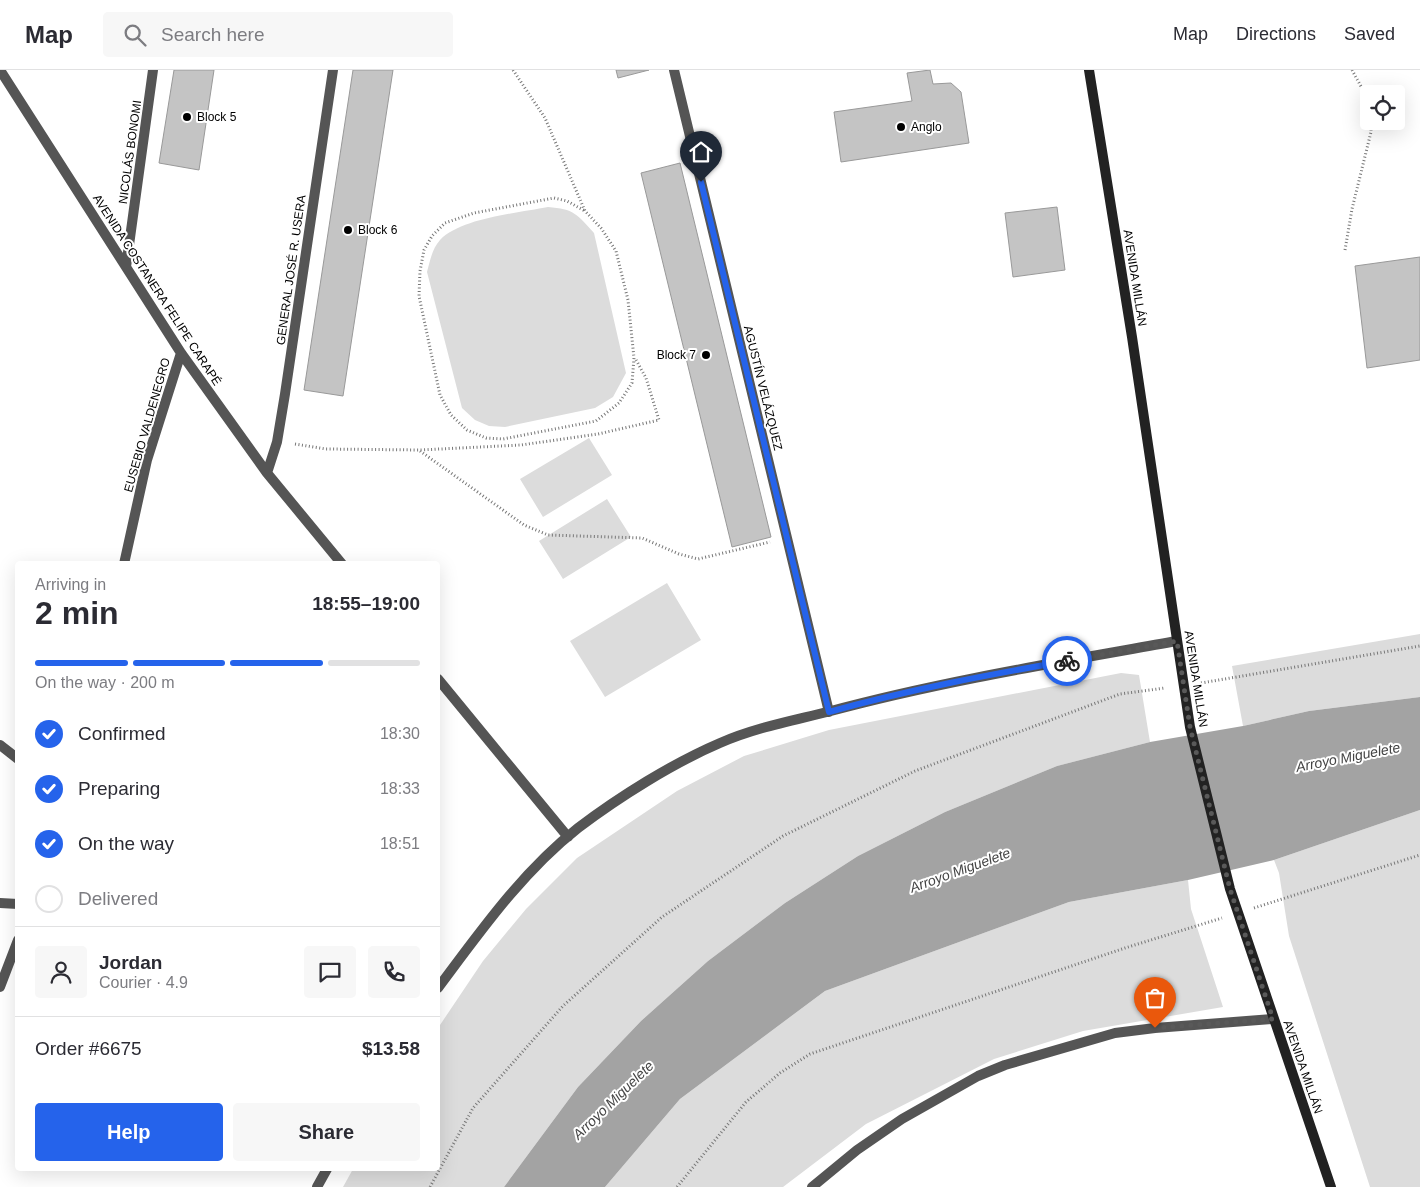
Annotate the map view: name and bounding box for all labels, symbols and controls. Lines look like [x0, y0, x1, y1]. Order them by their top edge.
search box [103, 12, 453, 57]
text: Map [25, 21, 73, 48]
icon: search [121, 21, 149, 49]
text: Search here [161, 24, 265, 45]
text: Map [1173, 24, 1208, 44]
text: Directions [1236, 24, 1316, 44]
text: Saved [1344, 24, 1395, 44]
map controls [1360, 85, 1405, 130]
button: locate [1360, 85, 1405, 130]
street label: NICOLÁS BONOMI [115, 99, 144, 205]
place label: Block 5 [197, 110, 237, 124]
marker: Block 5 [181, 111, 193, 123]
place label: Anglo [911, 120, 942, 134]
marker: Anglo [895, 121, 907, 133]
pin [680, 131, 722, 182]
icon: home [687, 138, 715, 166]
street label: AVENIDA COSTANERA FELIPE CARAPÉ [90, 191, 225, 388]
street label: GENERAL JOSÉ R. USERA [273, 194, 308, 346]
place label: Block 6 [358, 223, 398, 237]
marker: Block 6 [342, 224, 354, 236]
street label: AVENIDA MILLÁN [1120, 228, 1151, 327]
street label: AGUSTÍN VELÁZQUEZ [741, 324, 786, 452]
place label: Block 7 [657, 348, 696, 362]
marker: Block 7 [700, 349, 712, 361]
street label: EUSEBIO VALDENEGRO [121, 356, 173, 494]
text: Arriving in [35, 576, 106, 593]
text: 18:55–19:00 [312, 593, 420, 614]
text: 2 min [35, 595, 119, 631]
street label: AVENIDA MILLÁN [1181, 629, 1212, 728]
courier [1042, 636, 1092, 686]
icon: bike [1053, 647, 1081, 675]
text: On the way · 200 m [35, 674, 175, 691]
icon: check [35, 720, 63, 748]
text: Confirmed [78, 723, 166, 744]
text: 18:30 [380, 725, 420, 742]
water label: Arroyo Miguelete [1294, 739, 1402, 775]
icon: check [35, 775, 63, 803]
text: Preparing [78, 778, 160, 799]
text: 18:33 [380, 780, 420, 797]
icon: check [35, 830, 63, 858]
text: On the way [78, 833, 174, 854]
text: 18:51 [380, 835, 420, 852]
water label: Arroyo Miguelete [907, 844, 1013, 896]
text: Delivered [78, 888, 158, 909]
button: person [35, 946, 87, 998]
button: chat [304, 946, 356, 998]
button: phone [368, 946, 420, 998]
text: Jordan [99, 952, 162, 973]
text: Courier · 4.9 [99, 974, 188, 991]
pin [1134, 977, 1176, 1028]
icon: bag [1141, 984, 1169, 1012]
street label: AVENIDA MILLÁN [1280, 1018, 1326, 1116]
text: Order #6675 [35, 1038, 142, 1059]
text: $13.58 [362, 1038, 420, 1059]
water label: Arroyo Miguelete [569, 1057, 657, 1143]
button: Help [35, 1103, 223, 1161]
button: Share [233, 1103, 420, 1161]

